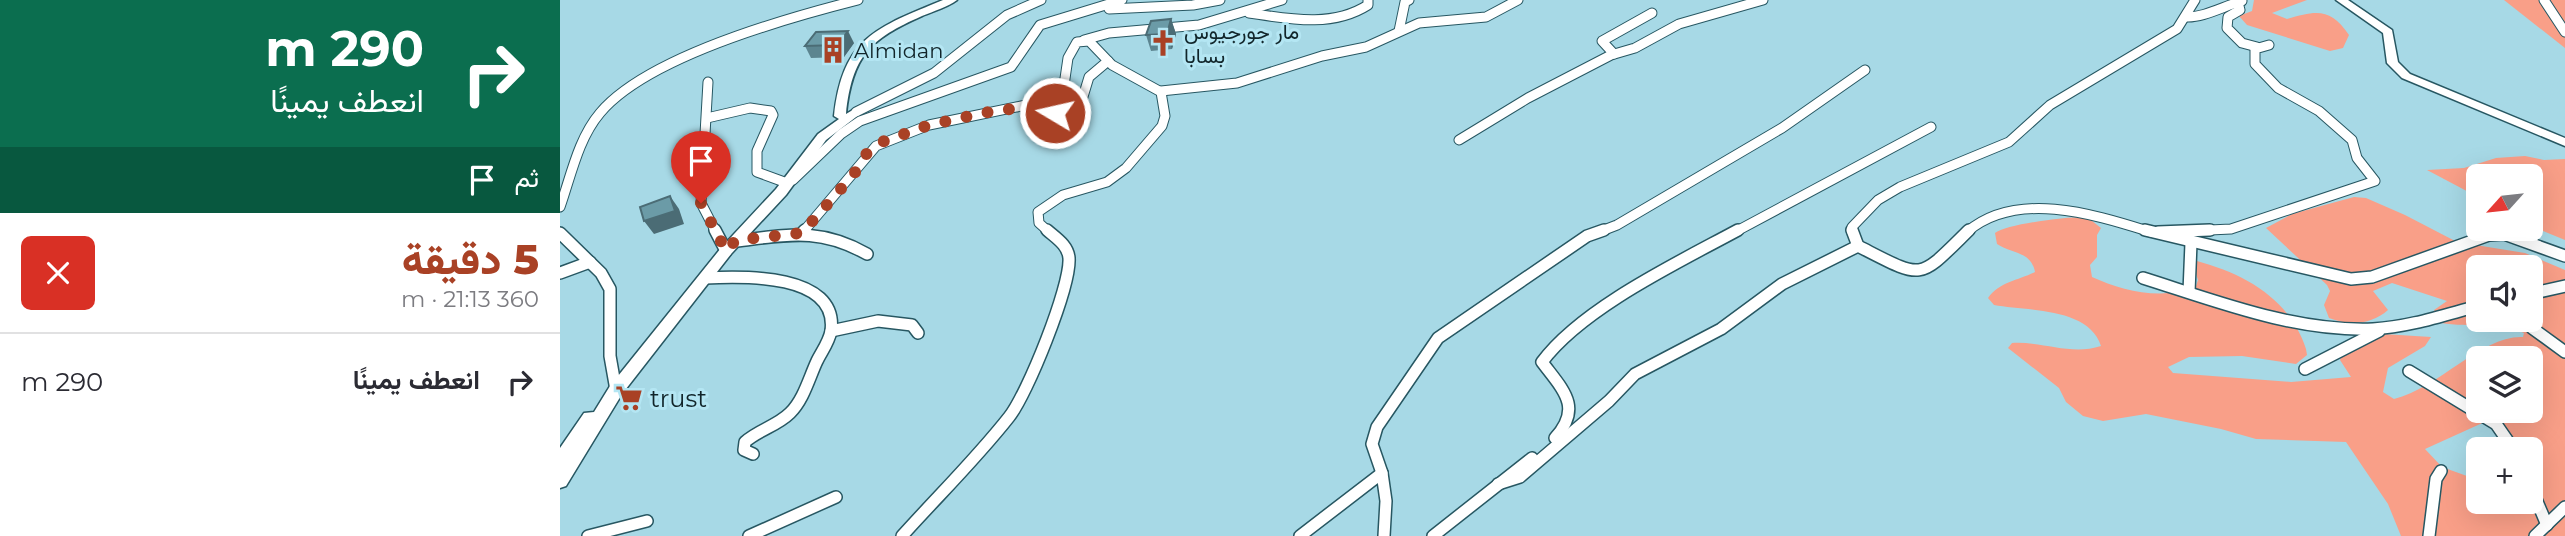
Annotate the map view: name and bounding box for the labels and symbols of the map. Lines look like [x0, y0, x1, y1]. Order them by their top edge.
place label: مار جورجيوس بسابا [1184, 19, 1299, 68]
church icon: مار جورجيوس بسابا [1148, 28, 1178, 58]
building icon: Almidan [818, 35, 848, 65]
place label: Almidan [854, 38, 943, 63]
position arrow [1018, 76, 1092, 150]
pin [671, 131, 731, 203]
north arrow [2466, 164, 2543, 242]
supermarket icon: trust [614, 383, 644, 413]
place label: trust [650, 384, 707, 413]

